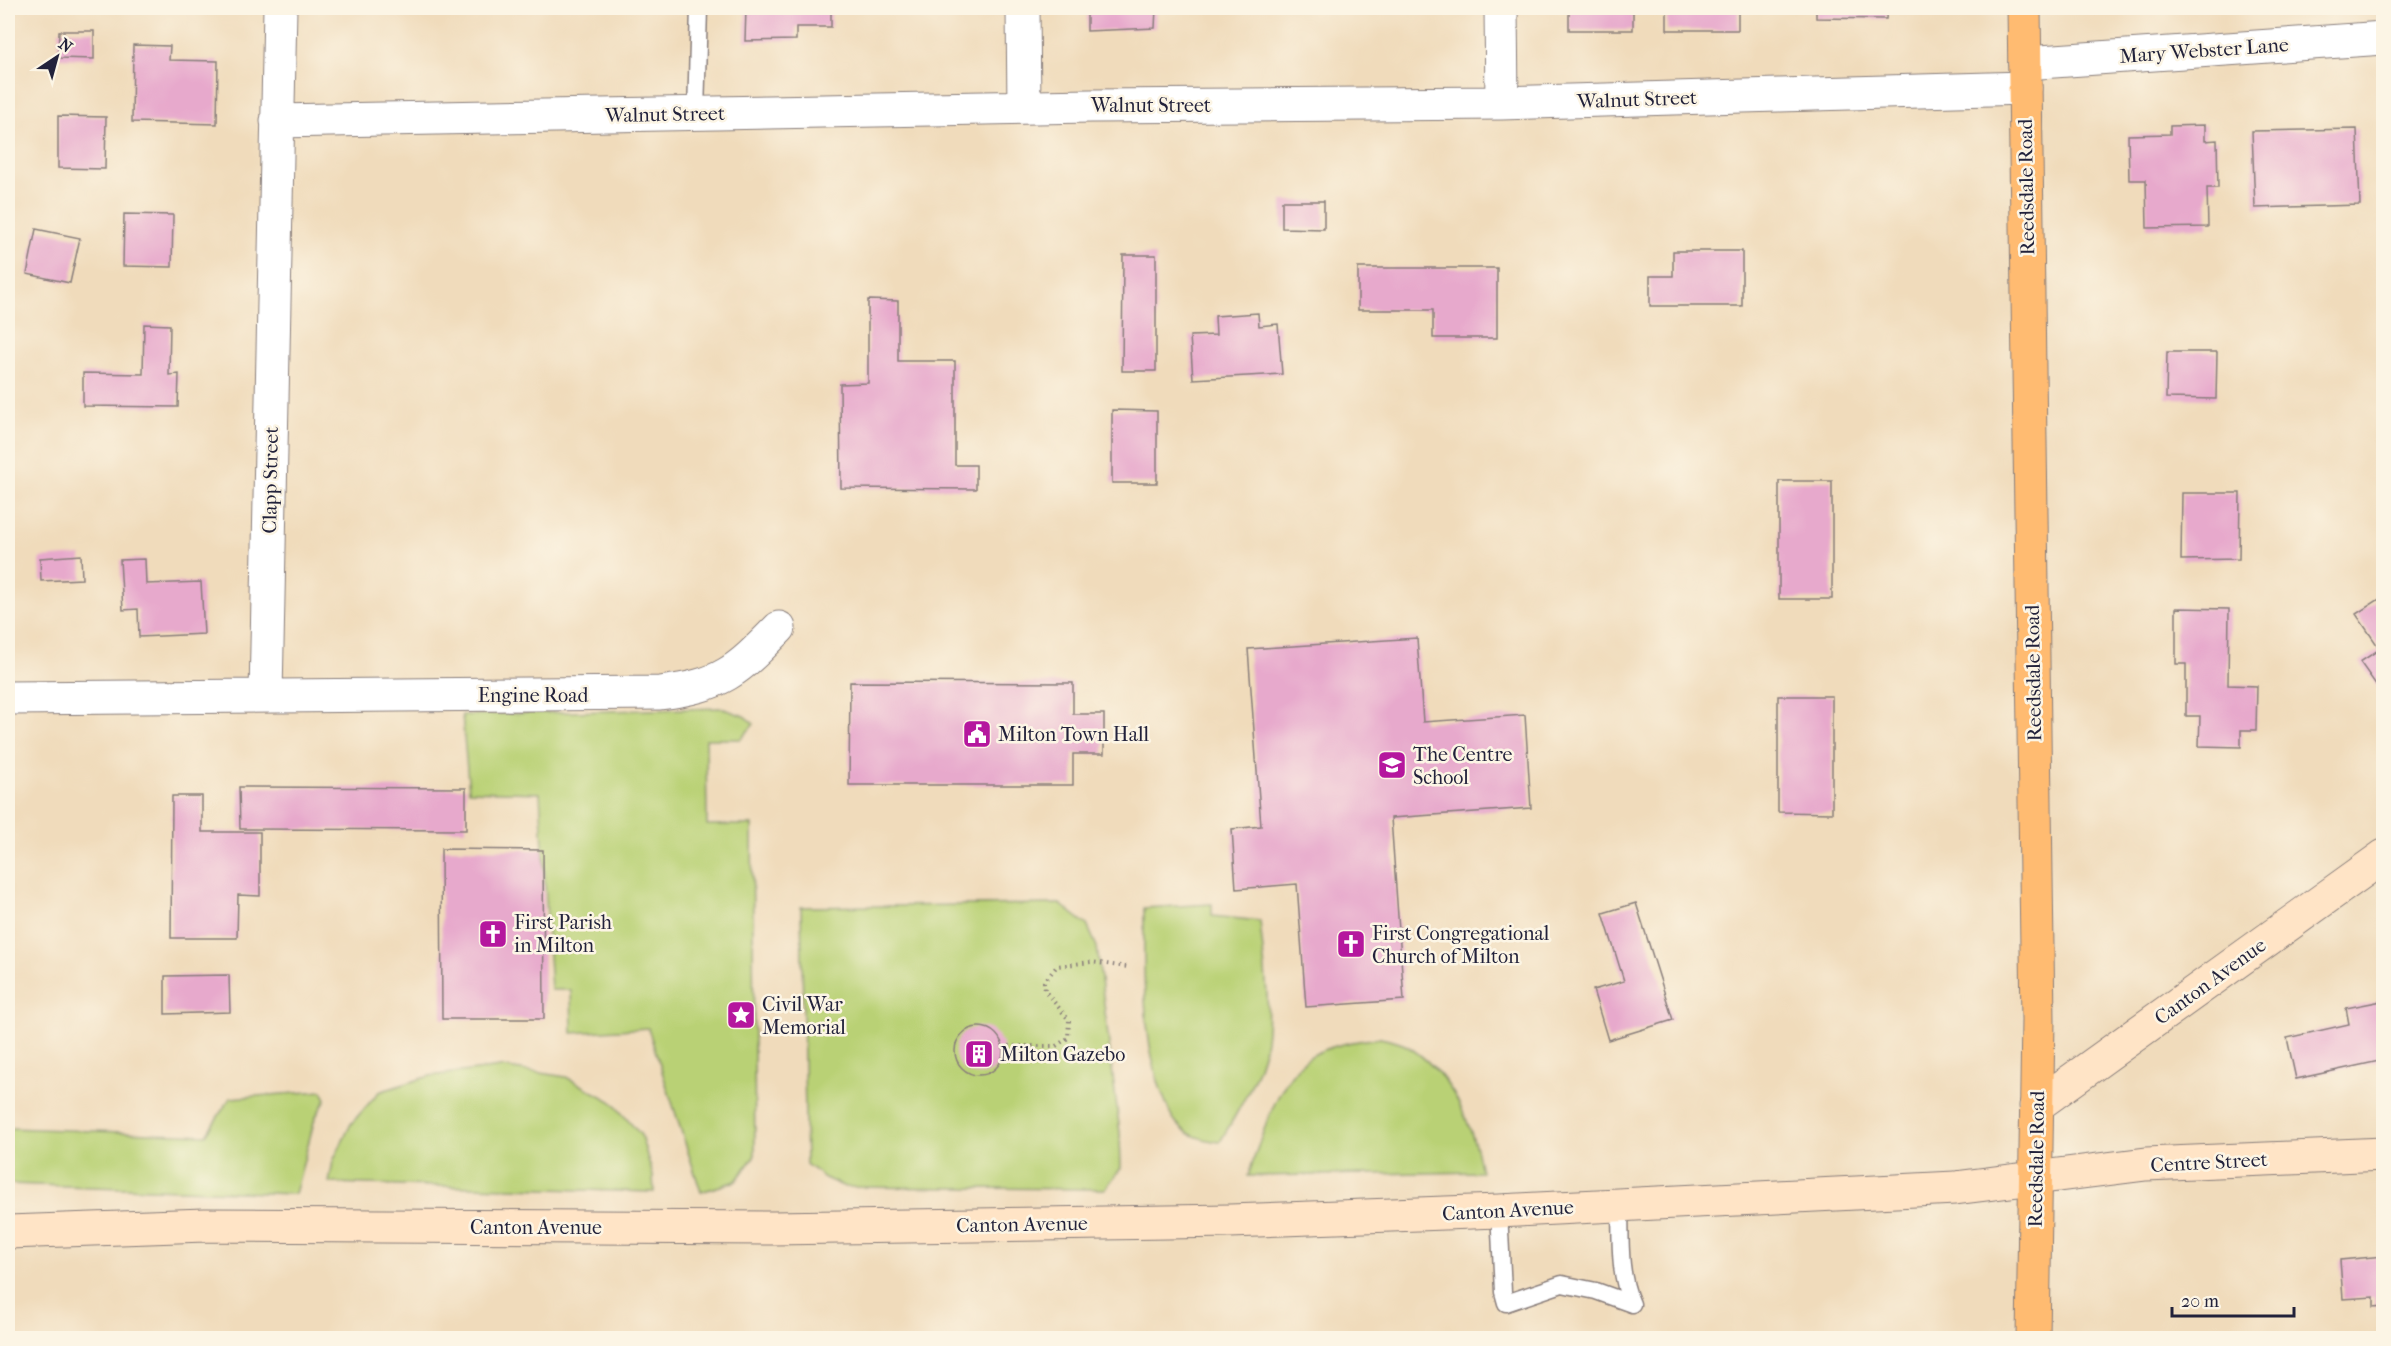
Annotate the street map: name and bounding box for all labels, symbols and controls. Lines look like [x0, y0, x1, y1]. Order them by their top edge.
north arrow [27, 27, 87, 87]
street label: Mary Webster Lane [2119, 33, 2290, 68]
text: N [55, 34, 77, 57]
street label: Walnut Street [1576, 86, 1697, 113]
street label: Walnut Street [1090, 94, 1211, 117]
street label: Walnut Street [604, 102, 725, 127]
street label: Reedsdale Road [2014, 117, 2039, 255]
street label: Clapp Street [258, 426, 283, 534]
street label: Reedsdale Road [2021, 603, 2046, 741]
street label: Engine Road [478, 684, 589, 707]
public building icon: Milton Town Hall [961, 718, 993, 750]
place label: Milton Town Hall [998, 723, 1149, 746]
place label: The Centre School [1413, 743, 1513, 789]
school or university icon: The Centre School [1376, 749, 1408, 781]
place label: First Parish in Milton [514, 911, 613, 957]
church icon: First Parish in Milton [477, 918, 509, 950]
place label: First Congregational Church of Milton [1372, 922, 1550, 968]
church icon: First Congregational Church of Milton [1335, 928, 1367, 960]
street label: Canton Avenue [2150, 933, 2270, 1029]
place label: Civil War Memorial [762, 993, 846, 1039]
place icon: Civil War Memorial [725, 999, 757, 1031]
building icon: Milton Gazebo [963, 1038, 995, 1070]
place label: Milton Gazebo [1000, 1043, 1125, 1066]
street label: Reedsdale Road [2024, 1089, 2049, 1227]
street label: Centre Street [2150, 1148, 2268, 1177]
street label: Canton Avenue [1442, 1196, 1575, 1225]
street label: Canton Avenue [956, 1212, 1088, 1237]
street label: Canton Avenue [470, 1216, 602, 1239]
scale bar [2172, 1280, 2294, 1318]
text: 20 m [2181, 1291, 2219, 1312]

